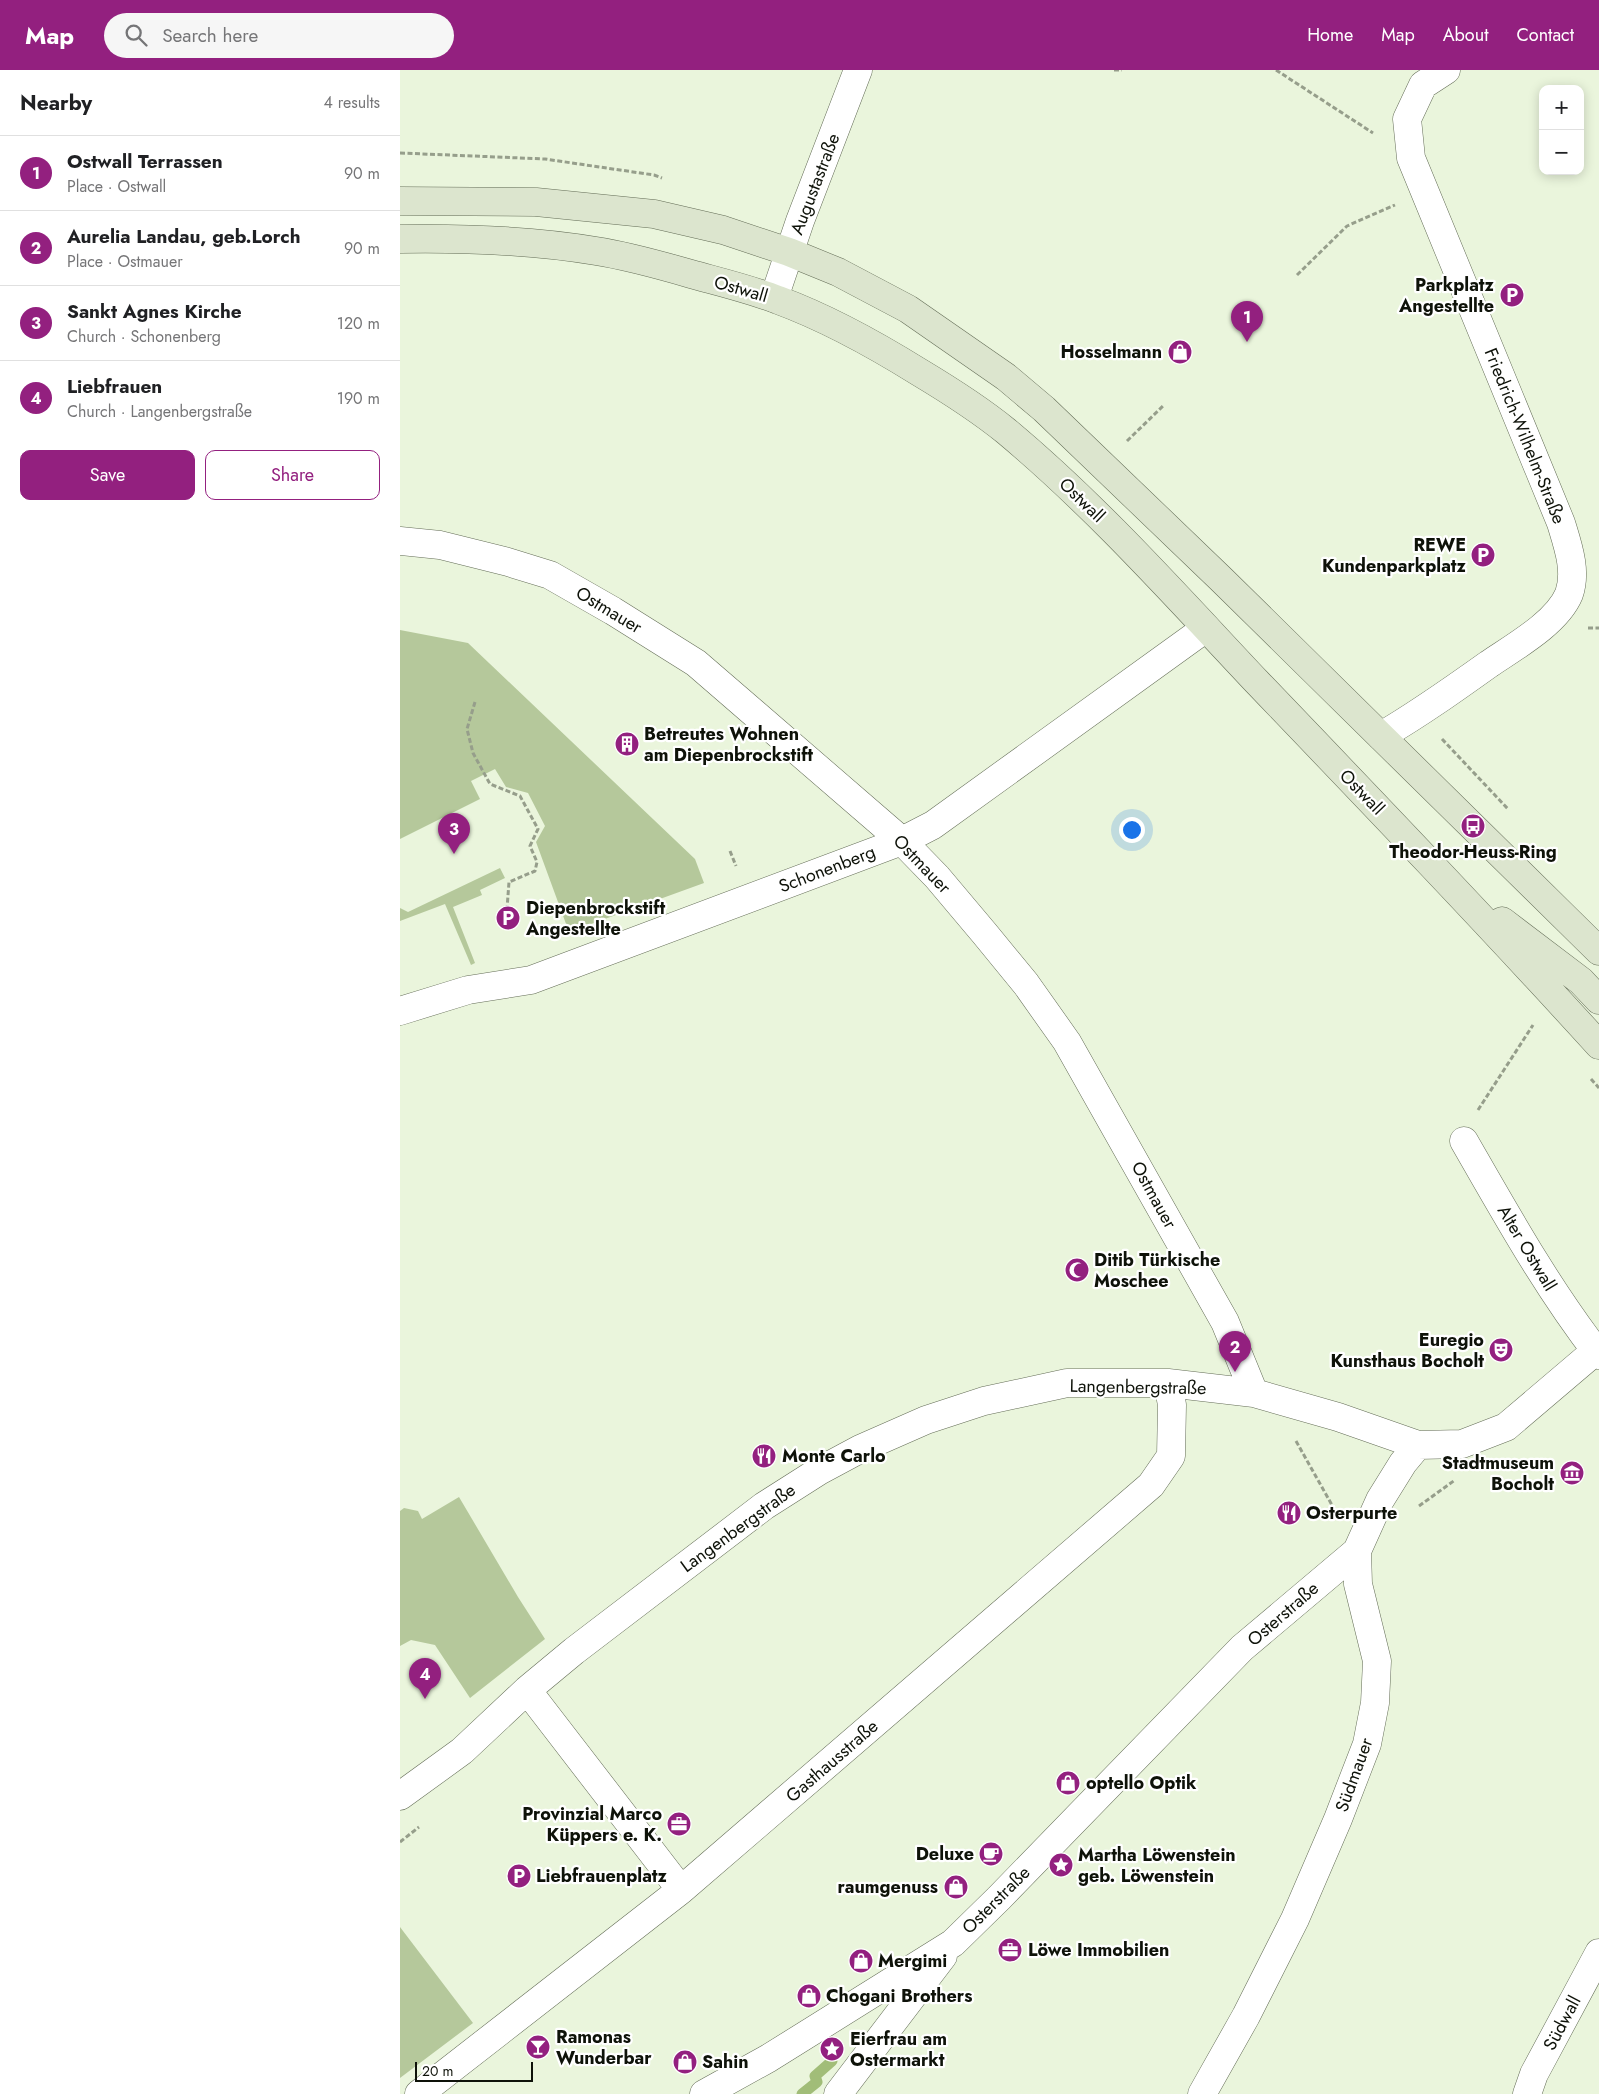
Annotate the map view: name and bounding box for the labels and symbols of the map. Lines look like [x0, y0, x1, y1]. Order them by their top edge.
street label: Augustastraße [784, 130, 846, 238]
street label: Ostwall [711, 269, 771, 309]
place label: Parkplatz Angestellte [1398, 272, 1495, 319]
parking icon: Parkplatz Angestellte [1499, 282, 1525, 308]
pin: 1 [1231, 301, 1263, 342]
place label: Hosselmann [1060, 339, 1162, 365]
shop icon: Hosselmann [1167, 339, 1193, 365]
street label: Friedrich-Wilhelm-Straße [1478, 344, 1572, 528]
street label: Ostwall [1053, 472, 1111, 528]
place label: REWE Kundenparkplatz [1322, 532, 1467, 579]
parking icon: REWE Kundenparkplatz [1470, 542, 1496, 568]
street label: Ostmauer [571, 580, 648, 640]
place label: Betreutes Wohnen am Diepenbrockstift [644, 721, 813, 768]
building icon: Betreutes Wohnen am Diepenbrockstift [614, 731, 640, 757]
street label: Ostwall [1334, 763, 1390, 821]
pin: 3 [438, 813, 470, 854]
bus stop icon: Theodor-Heuss-Ring [1460, 813, 1486, 839]
your location [1119, 817, 1145, 843]
street label: Ostmauer [887, 829, 957, 900]
street label: Schonenberg [775, 839, 879, 899]
place label: Theodor-Heuss-Ring [1389, 839, 1557, 865]
place label: Diepenbrockstift Angestellte [525, 895, 665, 942]
parking icon: Diepenbrockstift Angestellte [495, 905, 521, 931]
street label: Ostmauer [1125, 1157, 1184, 1234]
street label: Alter Ostwall [1491, 1200, 1563, 1296]
place label: Ditib Türkische Moschee [1094, 1247, 1220, 1294]
mosque icon: Ditib Türkische Moschee [1064, 1257, 1090, 1283]
place label: Euregio Kunsthaus Bocholt [1331, 1327, 1484, 1374]
pin: 2 [1219, 1331, 1251, 1372]
theatre icon: Euregio Kunsthaus Bocholt [1488, 1337, 1514, 1363]
street label: Langenbergstraße [1069, 1373, 1207, 1401]
restaurant icon: Monte Carlo [751, 1443, 777, 1469]
place label: Monte Carlo [782, 1443, 886, 1469]
place label: Stadtmuseum Bocholt [1442, 1450, 1554, 1497]
museum icon: Stadtmuseum Bocholt [1559, 1460, 1585, 1486]
street label: Langenbergstraße [675, 1477, 801, 1579]
restaurant icon: Osterpurte [1276, 1500, 1302, 1526]
place label: Osterpurte [1306, 1500, 1397, 1526]
street label: Osterstraße [1242, 1576, 1324, 1652]
pin: 4 [409, 1658, 441, 1699]
street label: Gasthausstraße [780, 1714, 884, 1808]
street label: Südmauer [1329, 1734, 1380, 1816]
shop icon: optello Optik [1055, 1770, 1081, 1796]
place label: optello Optik [1086, 1770, 1197, 1796]
place label: Provinzial Marco Küppers e. K. [522, 1801, 662, 1848]
office icon: Provinzial Marco Küppers e. K. [666, 1811, 692, 1837]
place label: Deluxe [916, 1841, 974, 1867]
cafe icon: Deluxe [978, 1841, 1004, 1867]
place label: Martha Löwenstein geb. Löwenstein [1078, 1842, 1236, 1889]
place icon: Martha Löwenstein geb. Löwenstein [1048, 1852, 1074, 1878]
street label: Osterstraße [956, 1860, 1036, 1940]
parking icon: Liebfrauenplatz [506, 1863, 532, 1889]
place label: Liebfrauenplatz [536, 1863, 668, 1889]
place label: raumgenuss [837, 1874, 938, 1900]
shop icon: raumgenuss [943, 1874, 969, 1900]
office icon: Löwe Immobilien [997, 1937, 1023, 1963]
place label: Löwe Immobilien [1028, 1937, 1169, 1963]
shop icon: Mergimi [848, 1948, 874, 1974]
place label: Mergimi [878, 1948, 947, 1974]
shop icon: Chogani Brothers [796, 1983, 822, 2009]
place label: Chogani Brothers [826, 1983, 972, 2009]
street label: Südwall [1537, 1991, 1587, 2055]
place label: Ramonas Wunderbar [556, 2024, 652, 2071]
place label: Eierfrau am Ostermarkt [850, 2026, 947, 2073]
bar icon: Ramonas Wunderbar [525, 2034, 551, 2060]
place icon: Eierfrau am Ostermarkt [819, 2036, 845, 2062]
shop icon: Sahin [672, 2049, 698, 2075]
place label: Sahin [702, 2049, 749, 2075]
scale bar [415, 2059, 532, 2082]

